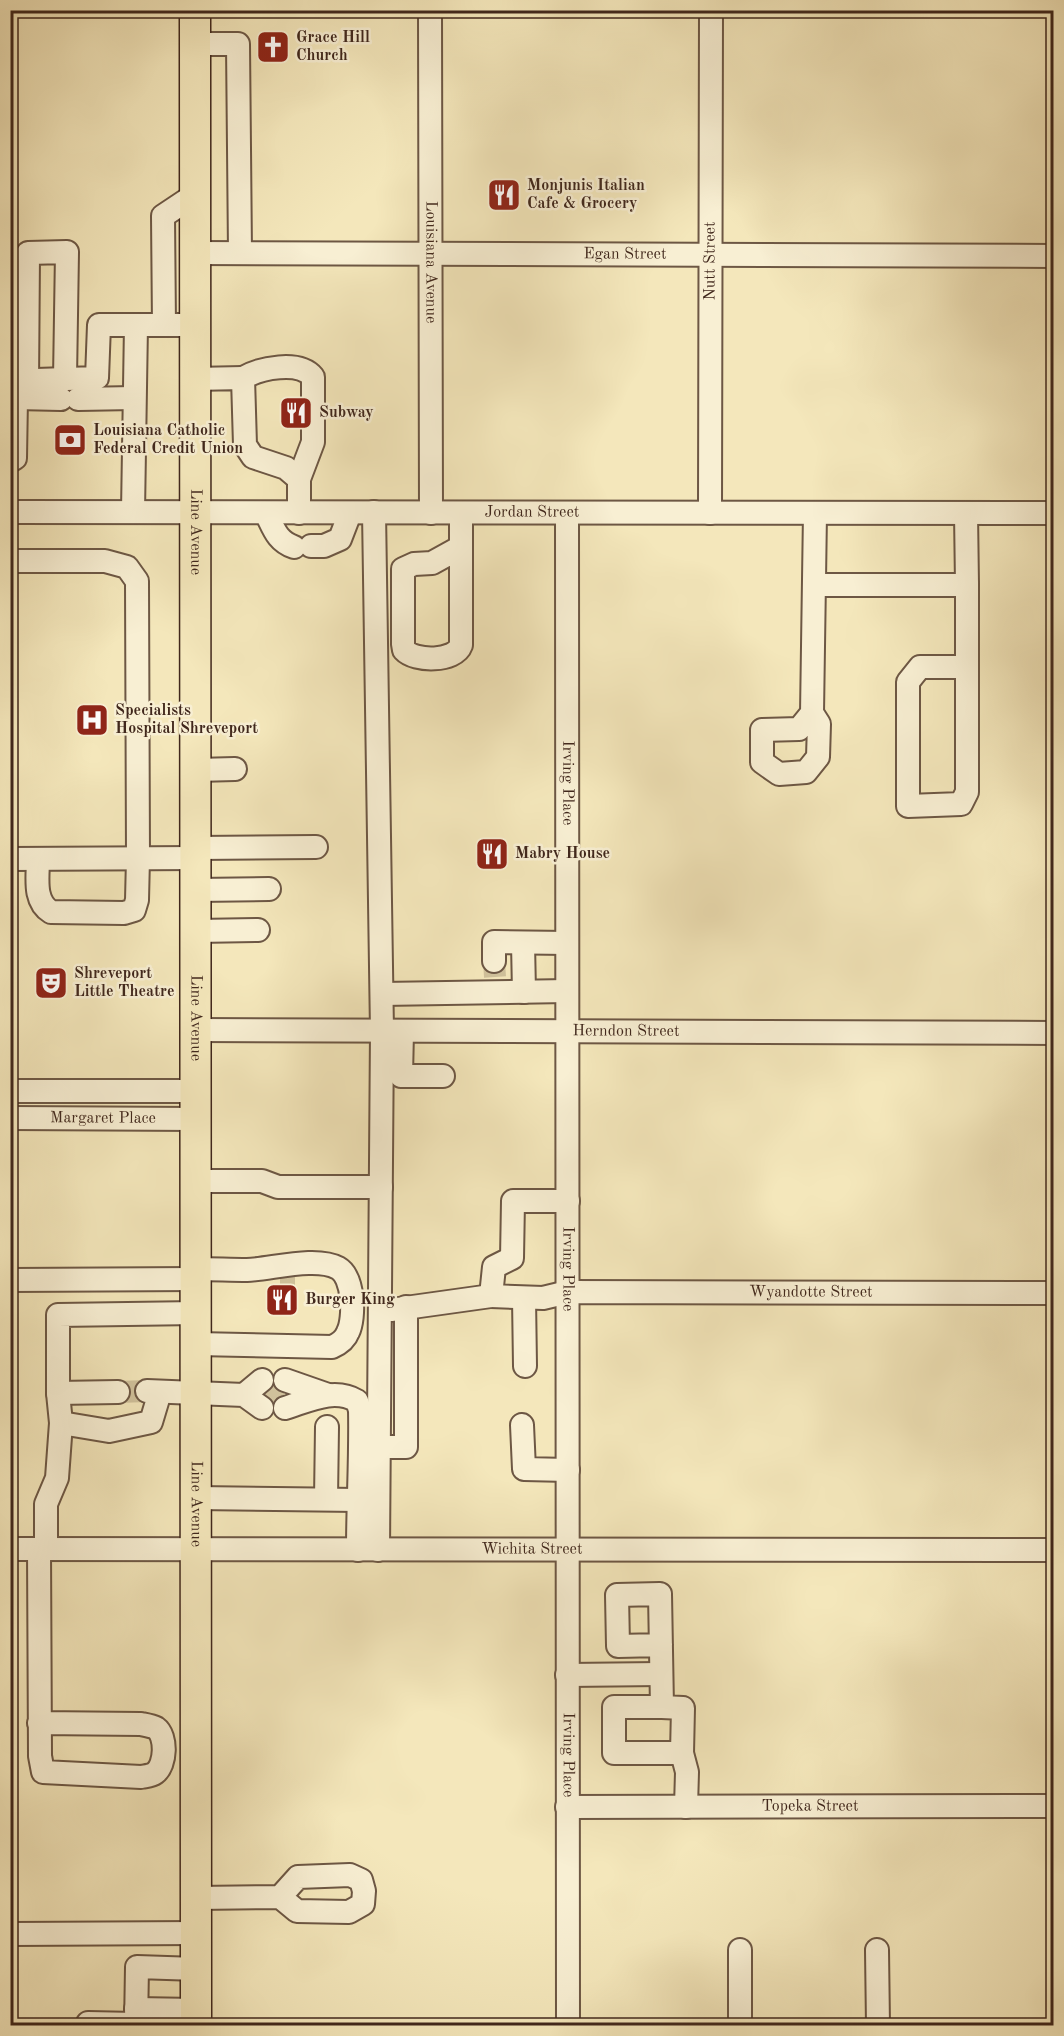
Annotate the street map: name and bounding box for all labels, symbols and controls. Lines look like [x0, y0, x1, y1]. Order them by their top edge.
church icon: Grace Hill Church [255, 29, 291, 65]
place label: Grace Hill Church [296, 30, 370, 64]
restaurant icon: Monjunis Italian Cafe & Grocery [486, 177, 522, 213]
place label: Monjunis Italian Cafe & Grocery [527, 178, 645, 212]
street label: Louisiana Avenue [422, 201, 439, 323]
street label: Nutt Street [702, 221, 719, 301]
street label: Egan Street [583, 246, 667, 263]
restaurant icon: Subway [278, 395, 314, 431]
place label: Subway [319, 405, 374, 421]
bank icon: Louisiana Catholic Federal Credit Union [52, 422, 88, 458]
place label: Louisiana Catholic Federal Credit Union [93, 423, 243, 457]
street label: Line Avenue [187, 489, 203, 575]
street label: Jordan Street [484, 504, 580, 521]
hospital icon: Specialists Hospital Shreveport [74, 702, 110, 738]
place label: Specialists Hospital Shreveport [115, 703, 258, 737]
street label: Irving Place [559, 741, 575, 825]
restaurant icon: Mabry House [474, 836, 510, 872]
place label: Mabry House [515, 846, 610, 862]
theatre icon: Shreveport Little Theatre [33, 965, 69, 1001]
place label: Shreveport Little Theatre [74, 966, 174, 1000]
street label: Line Avenue [187, 975, 204, 1061]
street label: Herndon Street [572, 1023, 680, 1040]
street label: Margaret Place [50, 1110, 156, 1127]
street label: Irving Place [559, 1227, 576, 1311]
restaurant icon: Burger King [264, 1282, 300, 1318]
street label: Wyandotte Street [749, 1284, 873, 1301]
place label: Burger King [305, 1292, 395, 1308]
street label: Line Avenue [188, 1461, 204, 1547]
street label: Wichita Street [481, 1541, 583, 1558]
street label: Irving Place [560, 1713, 576, 1797]
street label: Topeka Street [761, 1798, 859, 1815]

